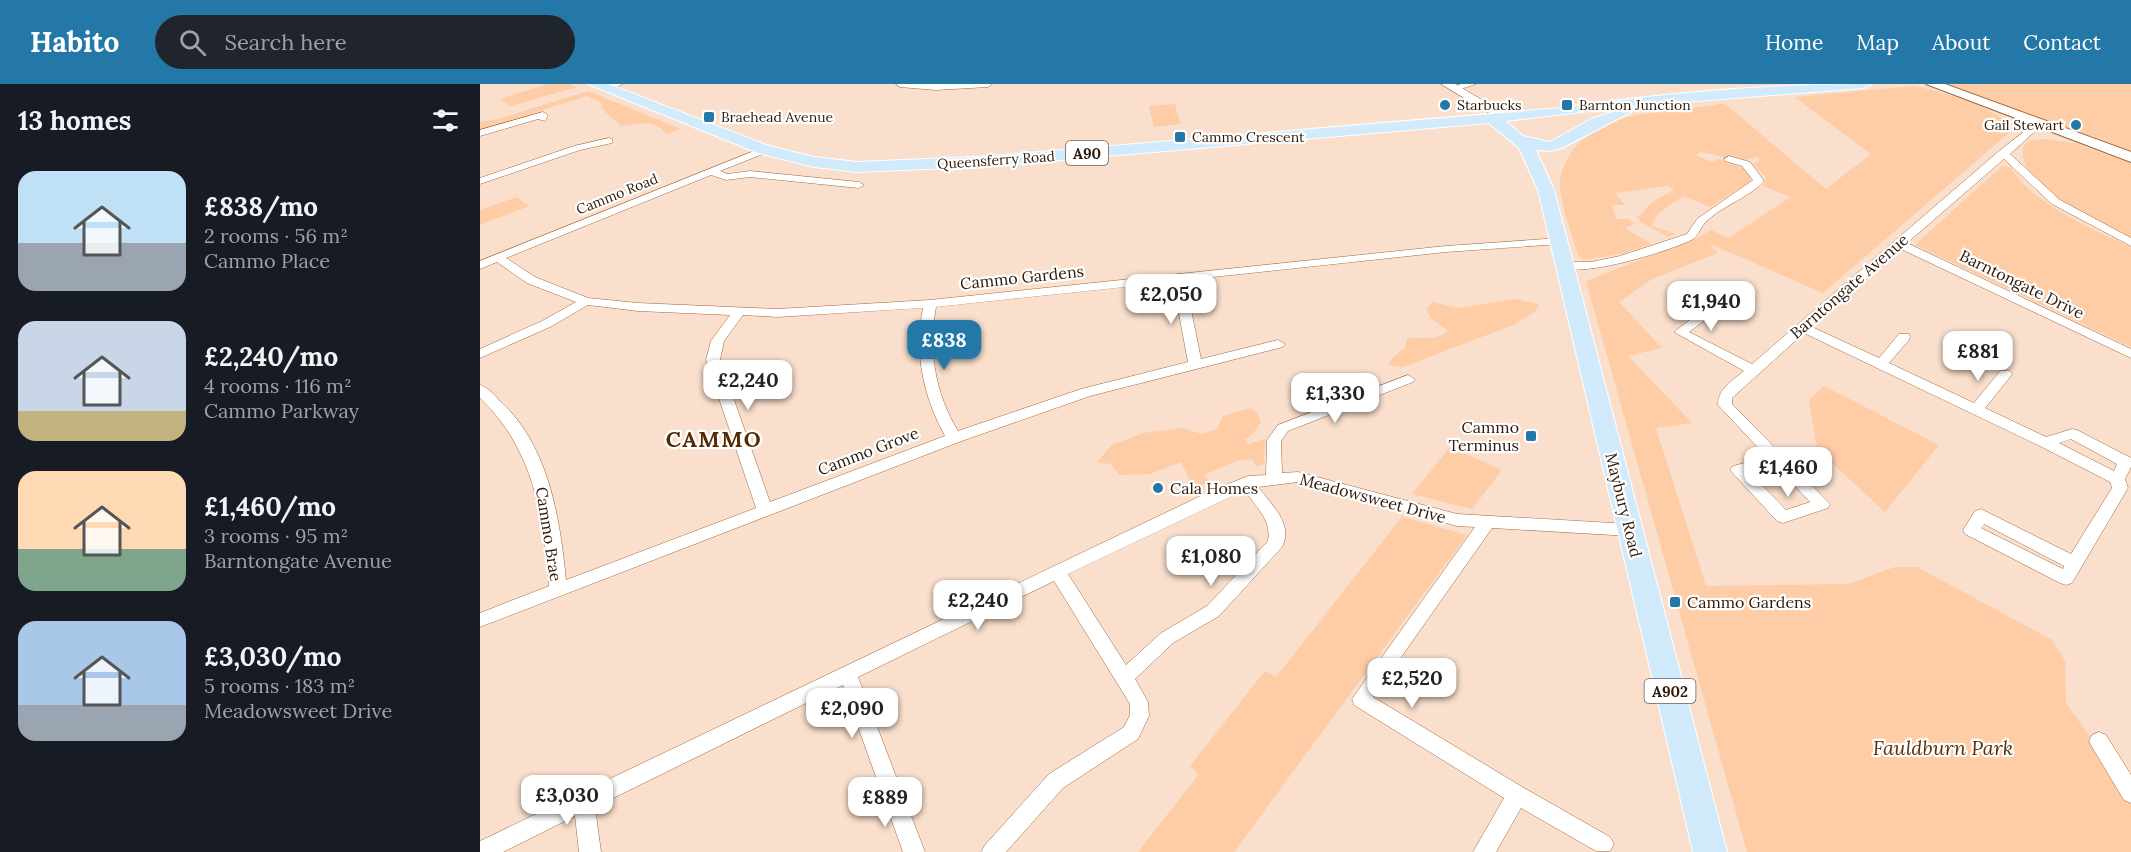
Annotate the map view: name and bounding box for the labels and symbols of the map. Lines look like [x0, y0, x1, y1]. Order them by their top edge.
place label: Starbucks [1457, 96, 1521, 114]
place label: Barnton Junction [1579, 96, 1691, 114]
marker: Starbucks [1438, 98, 1452, 112]
marker: Barnton Junction [1560, 98, 1574, 112]
place label: Braehead Avenue [721, 108, 834, 126]
marker: Braehead Avenue [702, 110, 716, 124]
place label: Gail Stewart [1984, 116, 2065, 134]
marker: Gail Stewart [2069, 118, 2083, 132]
place label: Cammo Crescent [1192, 128, 1305, 146]
marker: Cammo Crescent [1173, 130, 1187, 144]
road number: A90 [1066, 141, 1108, 165]
street label: Queensferry Road [937, 147, 1055, 173]
street label: Cammo Road [574, 169, 660, 219]
street label: Barntongate Avenue [1786, 229, 1913, 343]
street label: Barntongate Drive [1956, 245, 2088, 323]
street label: Cammo Gardens [959, 261, 1085, 293]
pin: £2,050 [1122, 274, 1220, 325]
pin: £1,940 [1662, 281, 1760, 332]
pin: £838 [908, 320, 980, 371]
pin: £881 [1942, 331, 2014, 382]
pin: £2,240 [699, 360, 797, 411]
pin: £1,330 [1286, 373, 1384, 424]
place label: Cammo Terminus [1448, 417, 1519, 455]
street label: Cammo Grove [815, 422, 922, 479]
district label: CAMMO [666, 425, 762, 453]
marker: Cammo Terminus [1524, 429, 1538, 443]
pin: £1,460 [1739, 447, 1837, 498]
street label: Maybury Road [1601, 451, 1647, 560]
street label: Meadowsweet Drive [1298, 469, 1449, 527]
place label: Cala Homes [1170, 478, 1258, 498]
marker: Cala Homes [1151, 481, 1165, 495]
street label: Cammo Brae [532, 485, 566, 583]
pin: £1,080 [1162, 536, 1260, 587]
pin: £2,240 [929, 580, 1027, 631]
place label: Cammo Gardens [1687, 592, 1811, 612]
marker: Cammo Gardens [1668, 595, 1682, 609]
pin: £2,520 [1363, 658, 1461, 709]
road number: A902 [1644, 679, 1696, 703]
pin: £2,090 [803, 688, 901, 739]
park label: Fauldburn Park [1873, 735, 2013, 760]
pin: £3,030 [518, 775, 616, 826]
pin: £889 [849, 777, 921, 828]

